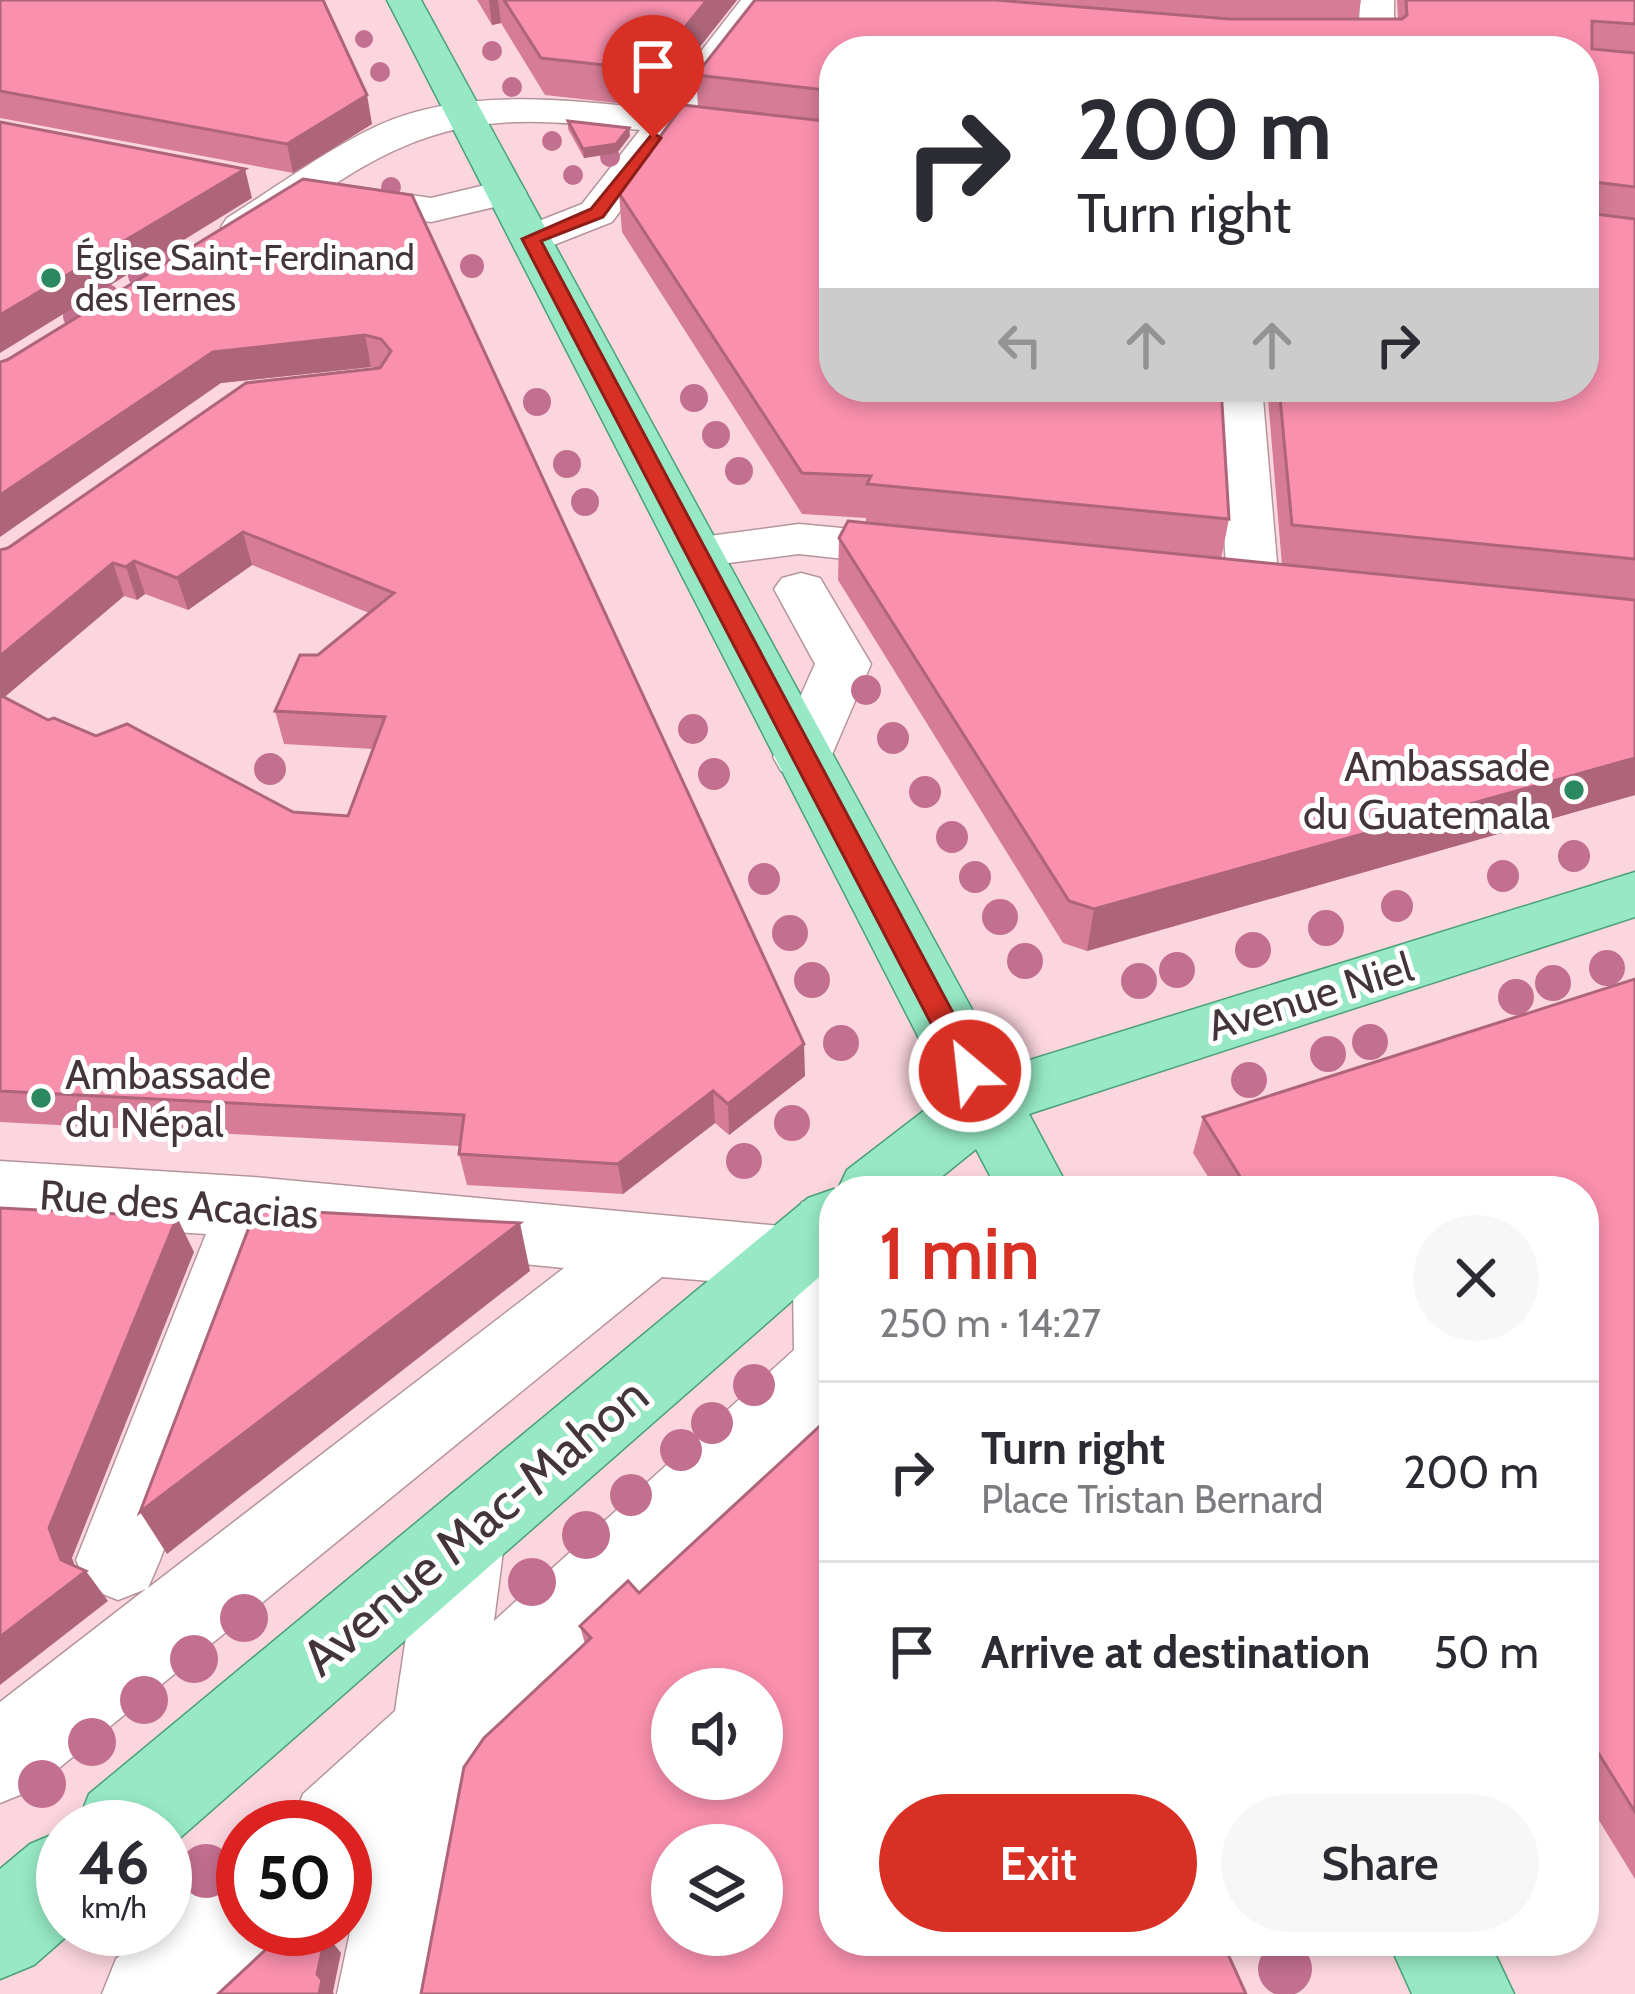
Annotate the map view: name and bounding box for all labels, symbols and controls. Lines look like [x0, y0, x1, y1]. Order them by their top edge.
pin [602, 15, 704, 138]
icon: arrive [620, 33, 686, 99]
text: 200 m [1077, 78, 1332, 180]
icon: right [879, 84, 1035, 240]
text: Turn right [1077, 180, 1291, 246]
place label: Église Saint-Ferdinand des Ternes [75, 235, 415, 320]
marker: Église Saint-Ferdinand des Ternes [38, 265, 64, 291]
icon: left [987, 312, 1053, 378]
icon: ahead [1113, 312, 1179, 378]
icon: ahead [1239, 312, 1305, 378]
icon: right [1365, 312, 1431, 378]
place label: Ambassade du Guatemala [1303, 740, 1550, 840]
marker: Ambassade du Guatemala [1561, 777, 1587, 803]
street label: Avenue Niel [1201, 940, 1419, 1052]
position arrow [907, 1008, 1033, 1134]
place label: Ambassade du Népal [65, 1048, 271, 1148]
marker: Ambassade du Népal [28, 1085, 54, 1111]
street label: Rue des Acacias [38, 1168, 320, 1240]
text: 1 min [879, 1210, 1040, 1297]
button: close [1413, 1215, 1539, 1341]
text: 250 m · 14:27 [879, 1299, 1101, 1347]
street label: Avenue Mac-Mahon [290, 1364, 660, 1688]
text: Turn right [981, 1421, 1165, 1475]
icon: right [879, 1439, 945, 1505]
text: 200 m [1403, 1445, 1539, 1499]
text: Place Tristan Bernard [981, 1475, 1323, 1523]
icon: arrive [879, 1619, 945, 1685]
text: Arrive at destination [981, 1625, 1370, 1679]
text: 50 m [1434, 1625, 1539, 1679]
map controls [651, 1668, 783, 1956]
button: sound [651, 1668, 783, 1800]
button: Exit [879, 1794, 1197, 1932]
button: Share [1221, 1794, 1539, 1932]
speed limit sign: 50 [216, 1800, 372, 1956]
button: layers [651, 1824, 783, 1956]
text: 46 [79, 1826, 149, 1899]
text: km/h [81, 1889, 147, 1926]

